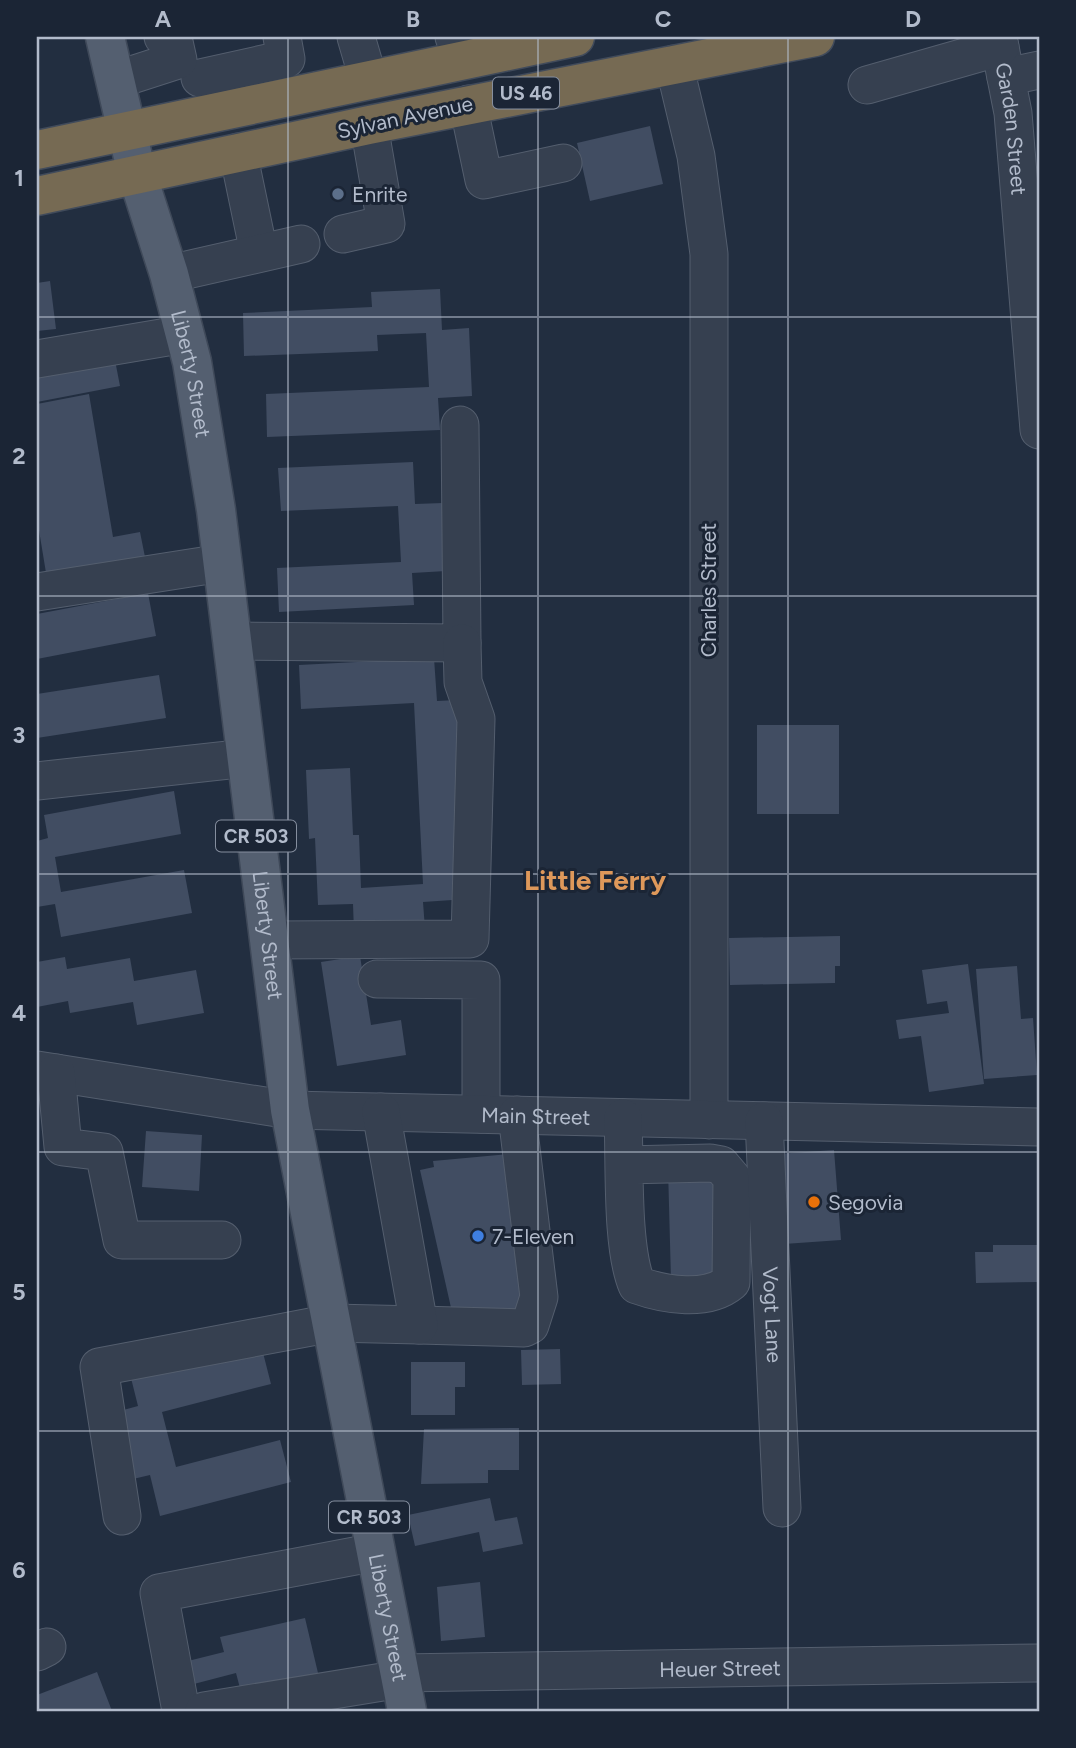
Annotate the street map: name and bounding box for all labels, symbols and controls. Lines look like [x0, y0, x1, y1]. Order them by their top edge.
text: A [155, 5, 172, 33]
text: B [406, 5, 420, 33]
text: C [655, 5, 672, 33]
text: D [905, 5, 921, 33]
street label: Garden Street [991, 60, 1032, 196]
road number: US 46 [493, 78, 559, 108]
street label: Sylvan Avenue [335, 90, 475, 144]
text: 1 [14, 164, 24, 192]
place label: Enrite [352, 182, 407, 207]
marker: Enrite [330, 186, 346, 202]
street label: Liberty Street [166, 307, 217, 439]
text: 2 [12, 442, 26, 470]
street label: Charles Street [696, 523, 721, 657]
text: 3 [13, 721, 25, 749]
road number: CR 503 [216, 820, 296, 852]
district label: Little Ferry [524, 863, 667, 897]
street label: Liberty Street [248, 869, 289, 1001]
text: 4 [12, 999, 26, 1027]
street label: Main Street [481, 1102, 591, 1129]
place label: Segovia [828, 1190, 903, 1215]
marker: Segovia [806, 1194, 822, 1210]
place label: 7-Eleven [492, 1224, 574, 1249]
marker: 7-Eleven [470, 1228, 486, 1244]
street label: Vogt Lane [758, 1266, 788, 1363]
text: 5 [12, 1278, 26, 1306]
road number: CR 503 [329, 1502, 409, 1532]
street label: Liberty Street [364, 1551, 413, 1683]
text: 6 [12, 1556, 26, 1584]
street label: Heuer Street [659, 1655, 781, 1681]

